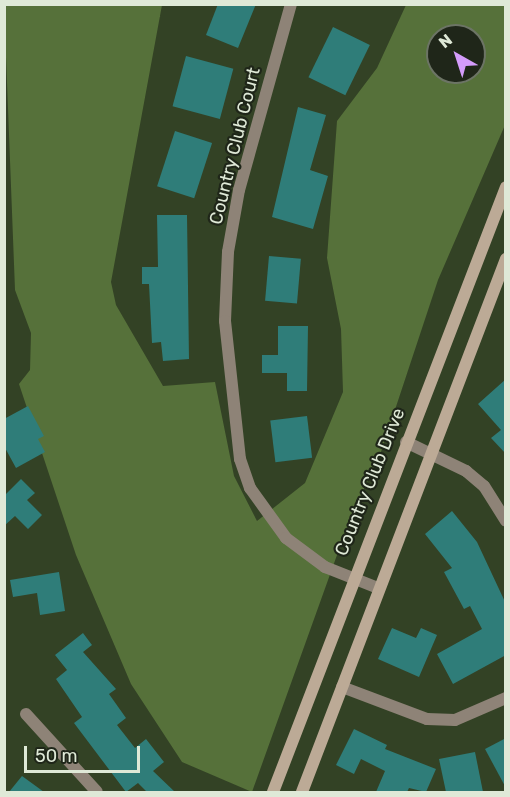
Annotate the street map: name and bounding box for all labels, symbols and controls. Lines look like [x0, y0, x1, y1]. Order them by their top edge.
north arrow [426, 24, 486, 84]
text: N [435, 30, 456, 52]
street label: Country Club Court [205, 65, 265, 227]
street label: Country Club Drive [330, 405, 410, 559]
scale bar [27, 734, 142, 772]
text: 50 m [35, 745, 78, 767]

